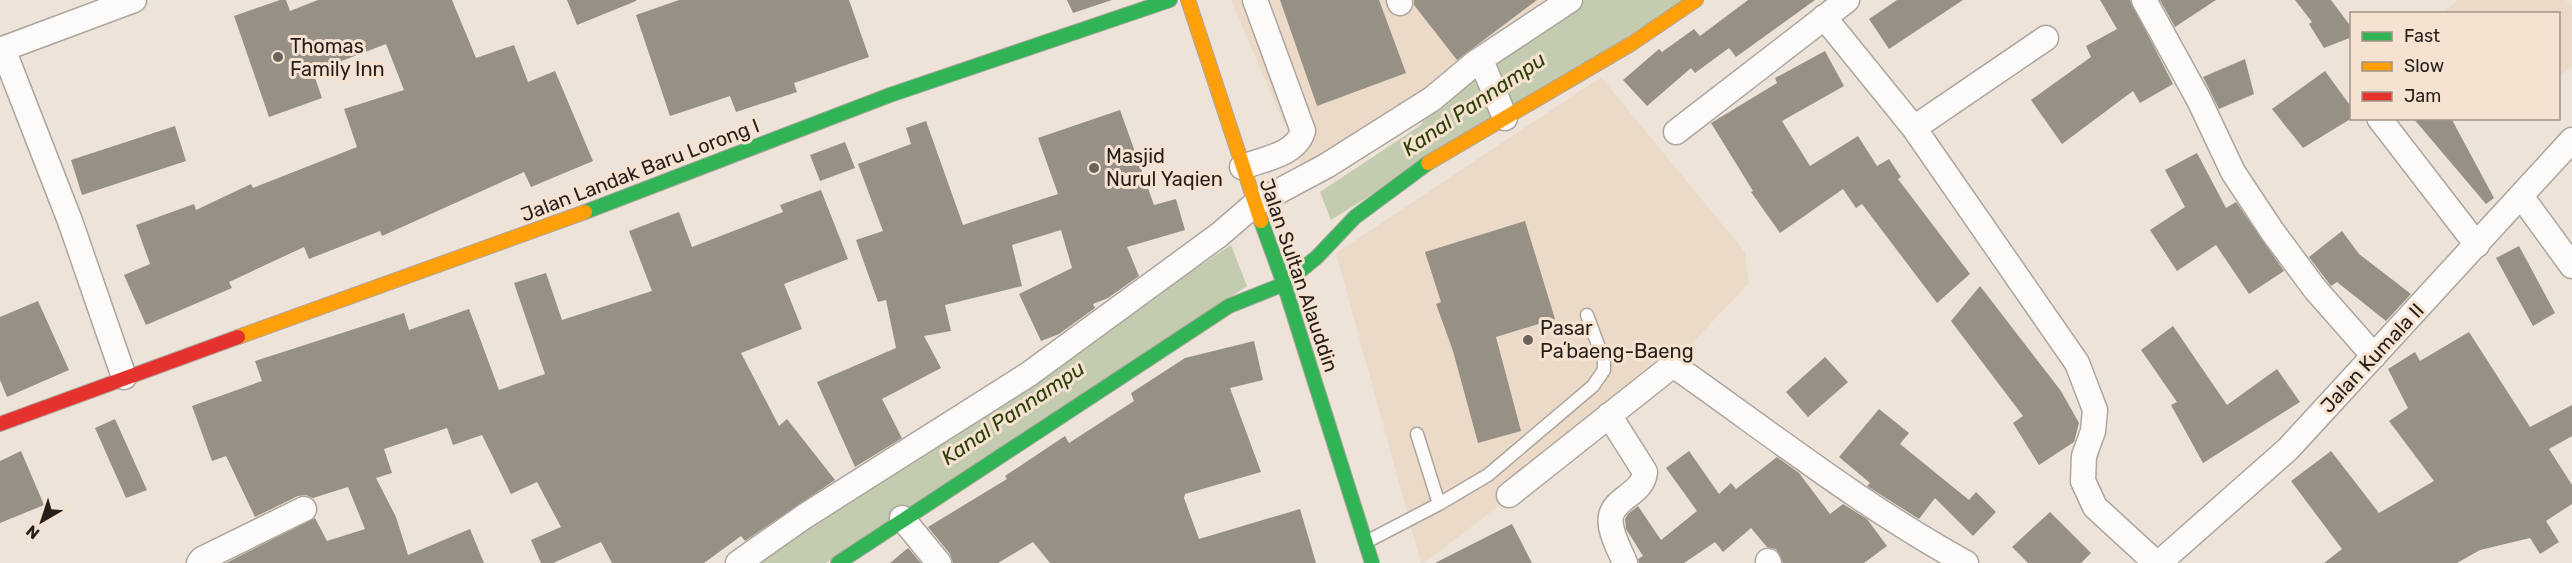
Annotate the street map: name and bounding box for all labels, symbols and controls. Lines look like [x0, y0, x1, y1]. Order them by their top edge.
legend [2350, 12, 2560, 120]
text: Fast [2404, 25, 2440, 47]
place label: Thomas Family Inn [290, 34, 385, 81]
water label: Kanal Pannampu [1397, 46, 1550, 161]
marker: Thomas Family Inn [271, 50, 285, 64]
text: Slow [2404, 55, 2444, 77]
text: Jam [2404, 85, 2441, 107]
street label: Jalan Landak Baru Lorong I [517, 113, 763, 227]
place label: Masjid Nurul Yaqien [1106, 144, 1223, 191]
marker: Masjid Nurul Yaqien [1087, 161, 1101, 175]
street label: Jalan Sultan Alauddin [1255, 175, 1343, 375]
street label: Jalan Kumala II [2315, 298, 2429, 418]
place label: Pasar Paʼbaeng-Baeng [1540, 316, 1694, 363]
marker: Pasar Paʼbaeng-Baeng [1521, 333, 1535, 347]
water label: Kanal Pannampu [936, 355, 1089, 470]
north arrow [12, 491, 72, 551]
text: N [22, 521, 43, 543]

